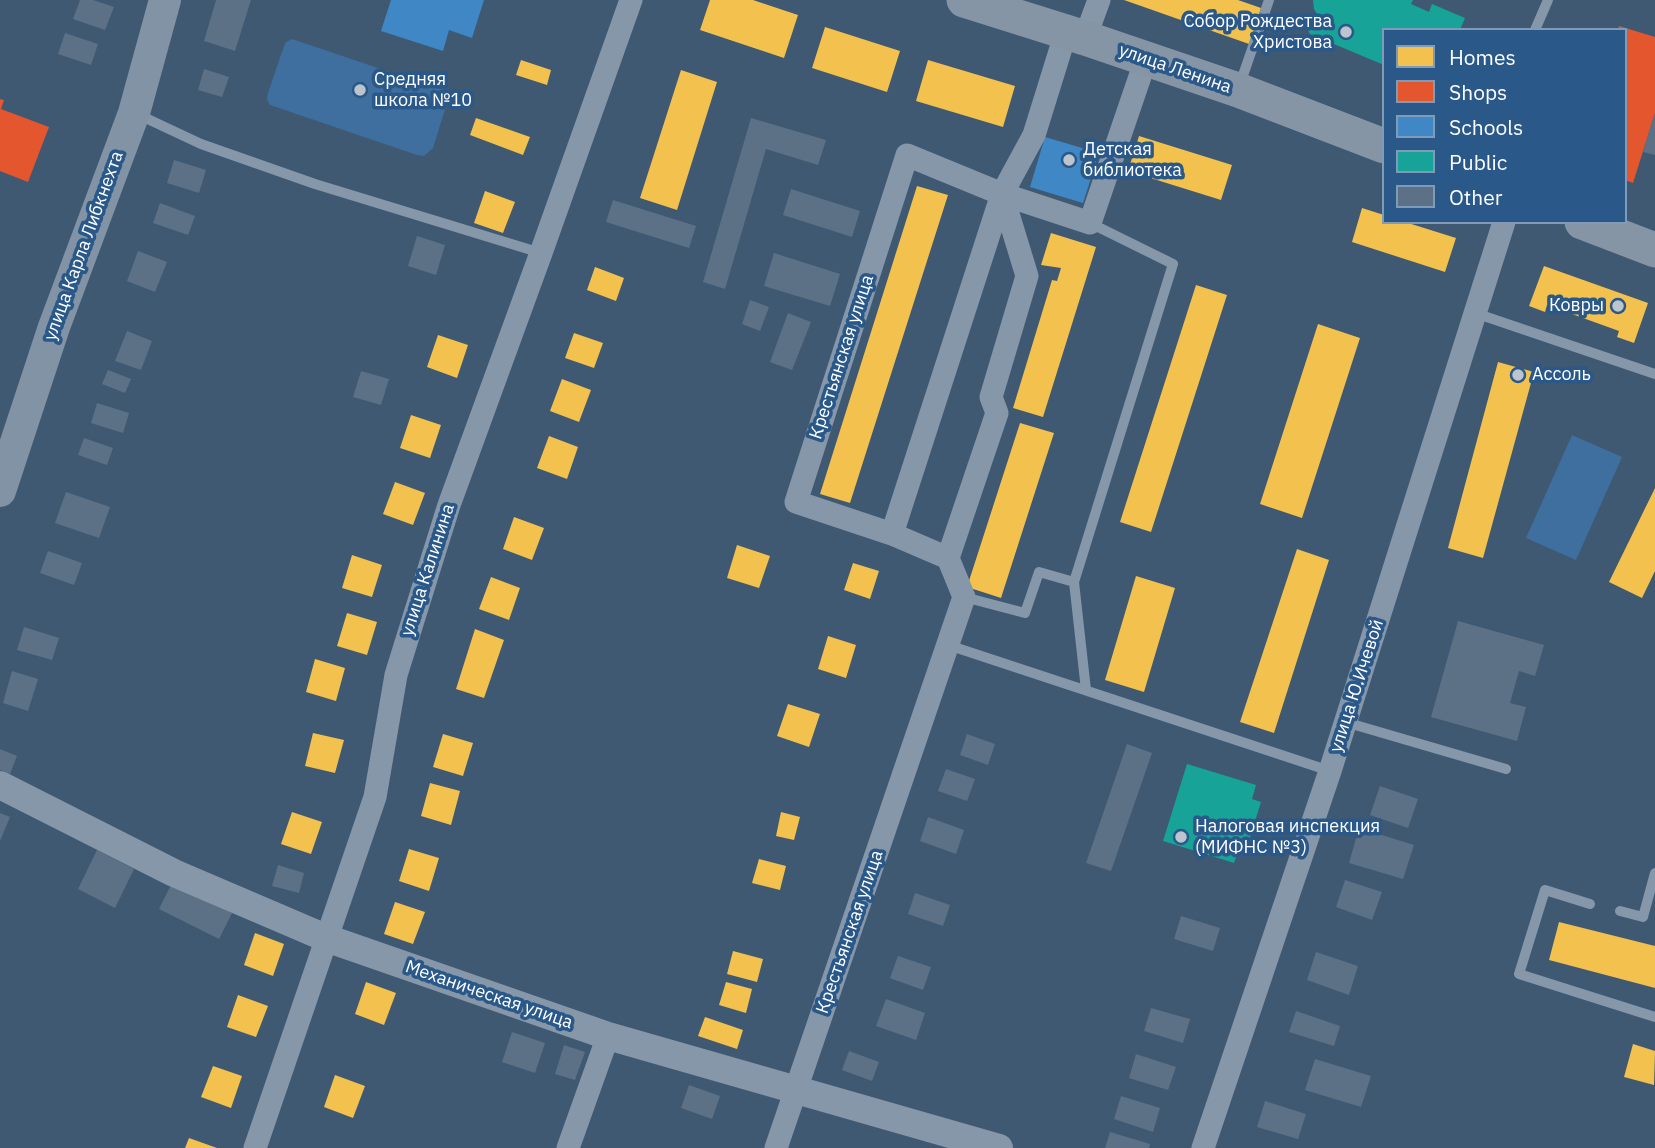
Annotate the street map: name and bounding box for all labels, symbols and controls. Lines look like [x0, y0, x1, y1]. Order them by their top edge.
place label: Собор Рождества Христова [1183, 11, 1332, 54]
marker: Собор Рождества Христова [1338, 24, 1354, 40]
legend [1382, 28, 1627, 224]
street label: улица Ленина [1116, 40, 1234, 98]
text: Homes [1449, 43, 1516, 71]
place label: Средняя школа №10 [374, 69, 472, 112]
text: Shops [1449, 78, 1507, 106]
marker: Средняя школа №10 [352, 82, 368, 98]
text: Schools [1449, 113, 1523, 141]
place label: Детская библиотека [1083, 139, 1182, 182]
street label: улица Карла Либкнехта [40, 148, 128, 344]
text: Public [1449, 148, 1507, 176]
marker: Детская библиотека [1061, 152, 1077, 168]
text: Other [1449, 183, 1502, 211]
street label: Крестьянская улица [805, 272, 879, 442]
place label: Ковры [1549, 295, 1604, 317]
marker: Ковры [1610, 298, 1626, 314]
place label: Ассоль [1532, 364, 1591, 386]
marker: Ассоль [1510, 367, 1526, 383]
street label: улица Калинина [396, 501, 460, 639]
street label: улица Ю.Ичевой [1325, 617, 1389, 755]
place label: Налоговая инспекция (МИФНС №3) [1195, 816, 1380, 858]
marker: Налоговая инспекция (МИФНС №3) [1173, 829, 1189, 845]
street label: Крестьянская улица [812, 847, 888, 1017]
street label: Механическая улица [402, 956, 576, 1034]

